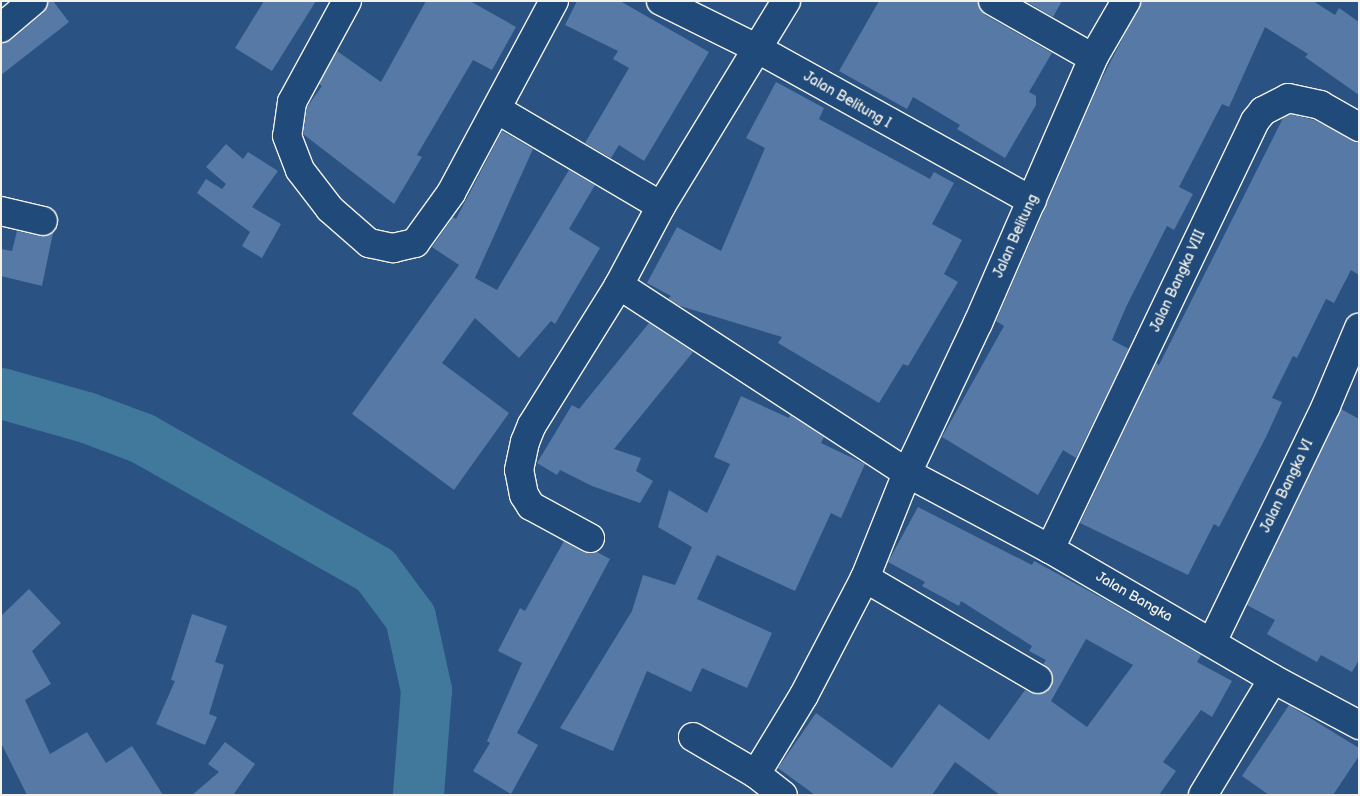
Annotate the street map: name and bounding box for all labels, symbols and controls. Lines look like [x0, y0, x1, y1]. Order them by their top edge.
street label: Jalan Belitung I [800, 68, 894, 132]
street label: Jalan Belitung [990, 192, 1042, 280]
street label: Jalan Bangka VIII [1147, 227, 1209, 335]
street label: Jalan Bangka VI [1257, 436, 1317, 536]
street label: Jalan Bangka [1093, 568, 1175, 626]

